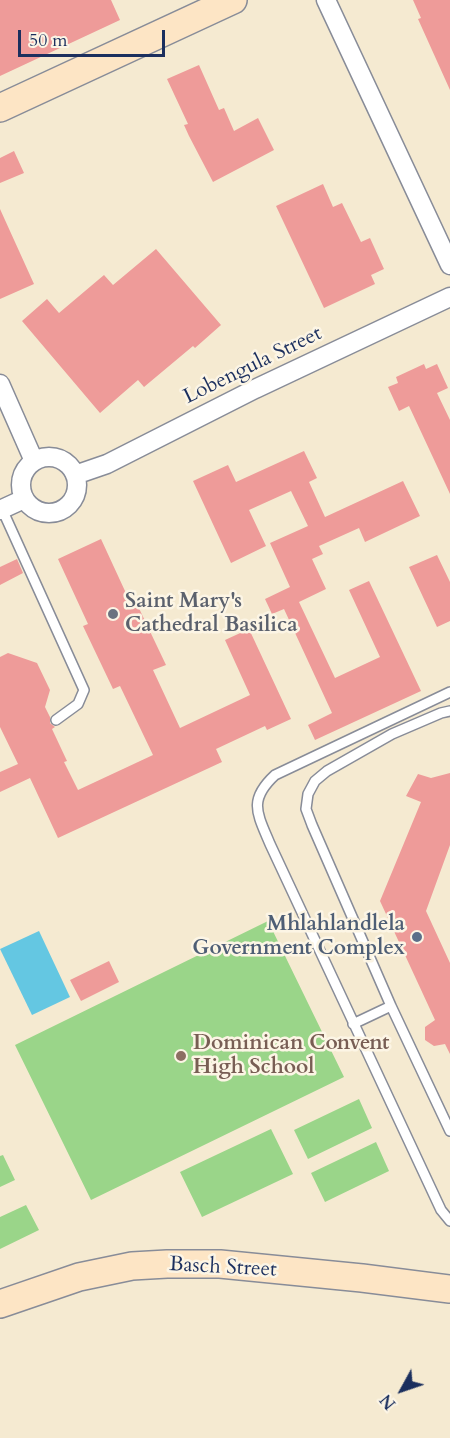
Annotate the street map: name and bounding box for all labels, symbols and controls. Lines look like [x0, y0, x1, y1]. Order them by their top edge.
scale bar [21, 18, 168, 56]
text: 50 m [29, 28, 68, 53]
street label: Lobengula Street [180, 322, 326, 410]
place label: Saint Mary's Cathedral Basilica [125, 589, 298, 639]
marker: Saint Mary's Cathedral Basilica [106, 607, 120, 621]
place label: Mhlahlandlela Government Complex [192, 912, 405, 962]
marker: Mhlahlandlela Government Complex [410, 930, 424, 944]
place label: Dominican Convent High School [193, 1031, 389, 1081]
marker: Dominican Convent High School [174, 1049, 188, 1063]
street label: Basch Street [169, 1253, 277, 1283]
north arrow [372, 1360, 432, 1420]
text: N [375, 1389, 401, 1414]

